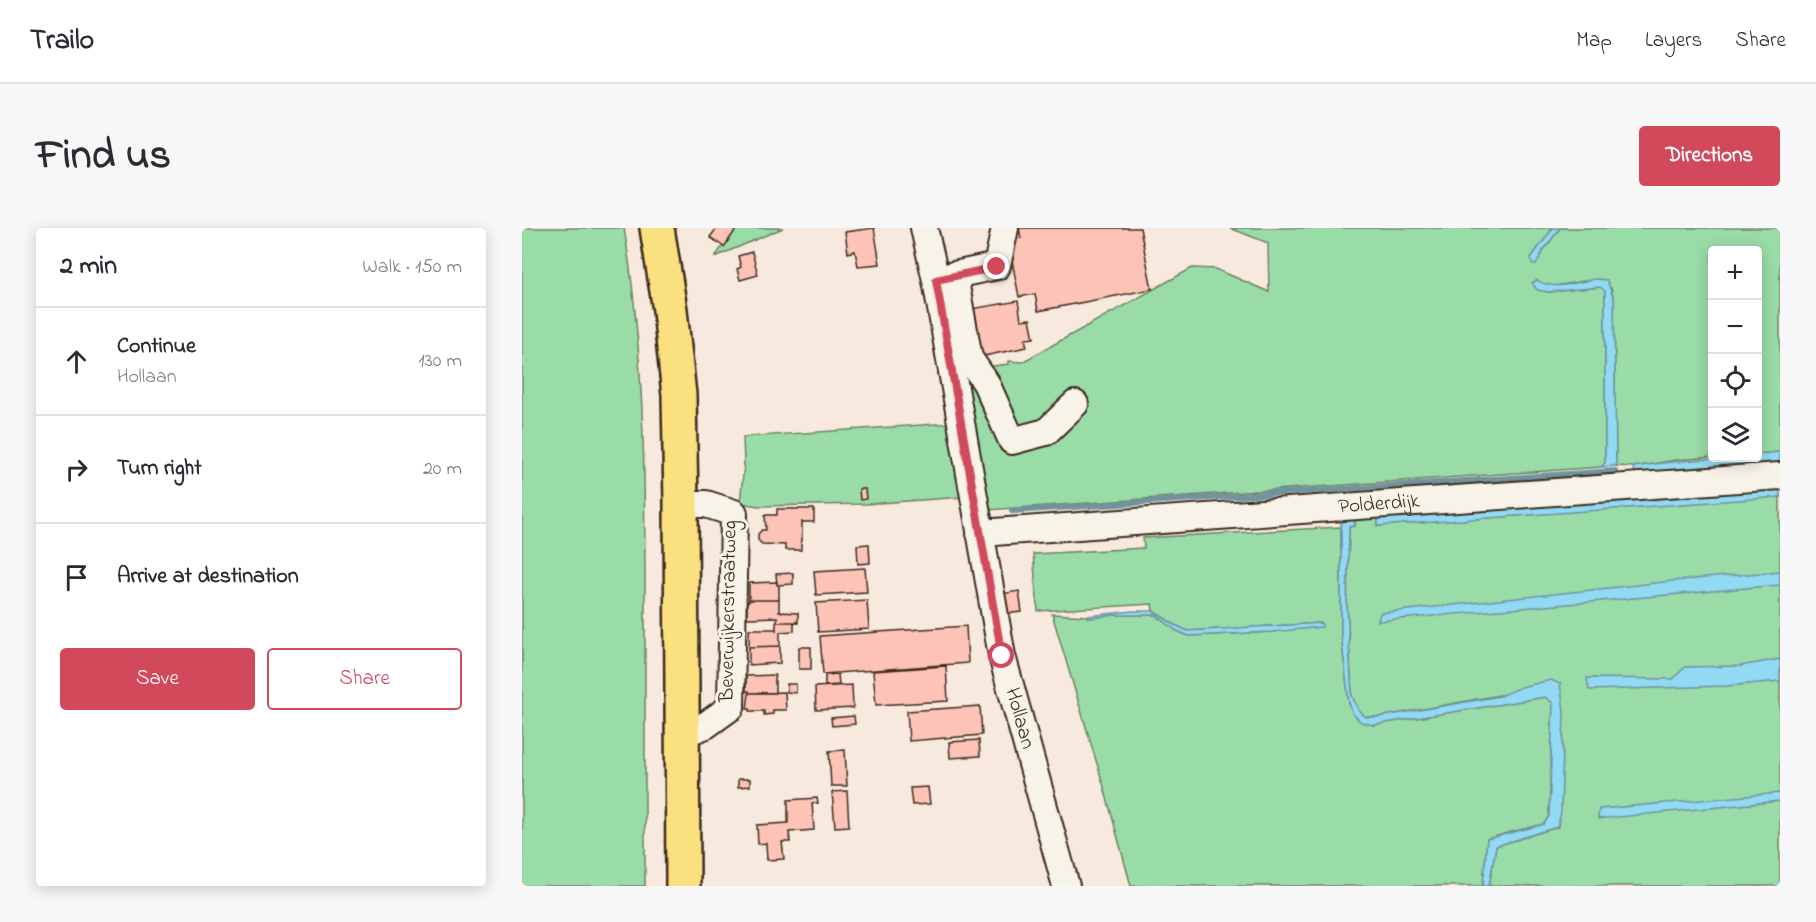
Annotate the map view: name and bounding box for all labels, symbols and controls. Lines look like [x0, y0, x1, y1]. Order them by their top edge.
text: Trailo [30, 21, 94, 62]
text: Map [1576, 26, 1612, 56]
text: Layers [1645, 26, 1702, 56]
text: Share [1735, 26, 1786, 56]
text: Find us [36, 126, 171, 187]
button: Directions [1639, 126, 1780, 186]
map controls [1708, 246, 1762, 462]
button: + [1708, 246, 1762, 300]
text: 2 min [60, 248, 117, 286]
text: Walk · 150 m [362, 253, 462, 282]
route end [983, 253, 1009, 279]
button: − [1708, 300, 1762, 354]
text: Continue [117, 331, 196, 363]
icon: ahead [60, 345, 93, 378]
text: 130 m [418, 347, 462, 376]
button: locate [1708, 354, 1762, 408]
text: Hollaan [117, 363, 177, 392]
button: layers [1708, 408, 1762, 462]
icon: right [60, 453, 93, 486]
text: Turn right [117, 453, 202, 485]
text: 20 m [423, 455, 462, 484]
street label: Polderdijk [1337, 487, 1421, 522]
street label: Beverwijkerstraatweg [712, 520, 748, 703]
icon: arrive [60, 561, 93, 594]
text: Arrive at destination [117, 561, 299, 593]
route start [988, 642, 1014, 668]
button: Save [60, 648, 255, 710]
button: Share [267, 648, 462, 710]
street label: Hollaan [997, 684, 1042, 753]

